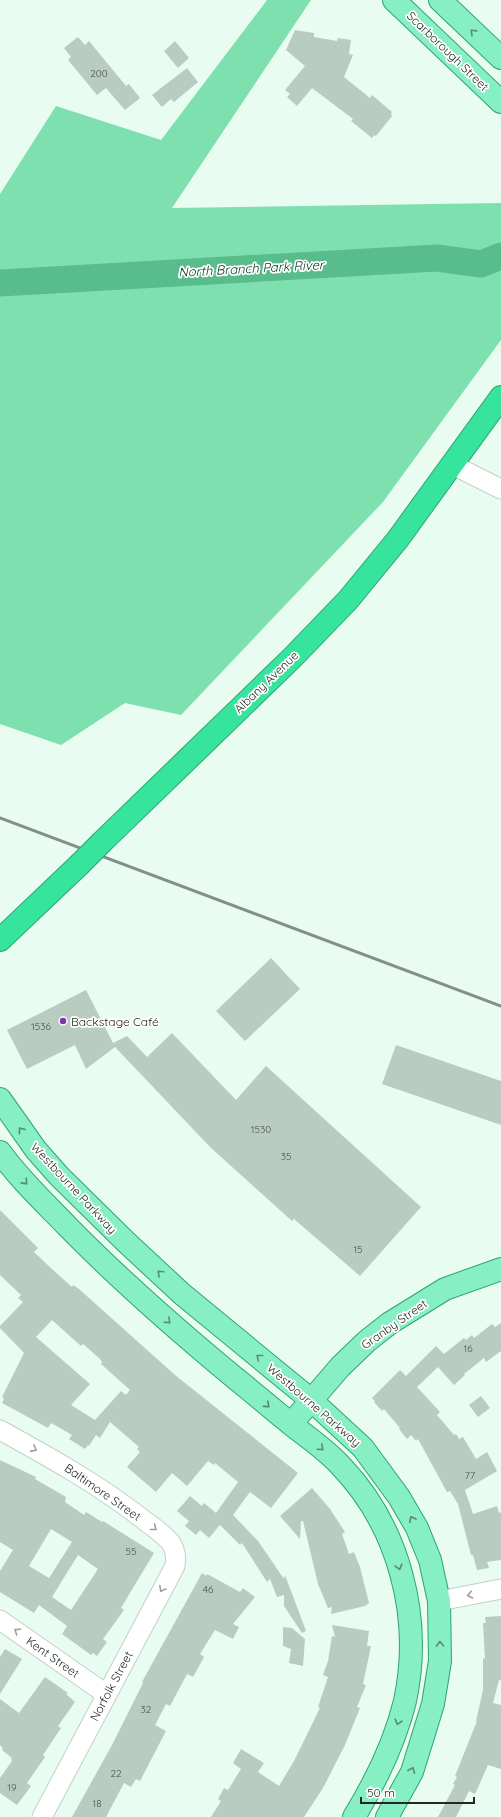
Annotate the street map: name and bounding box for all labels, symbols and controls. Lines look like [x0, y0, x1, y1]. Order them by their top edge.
street label: Scarborough Street [404, 8, 492, 94]
one-way arrow [470, 29, 478, 36]
house number: 200 [90, 67, 108, 80]
water label: North Branch Park River [178, 256, 326, 280]
street label: Albany Avenue [231, 648, 301, 716]
place label: Backstage Café [71, 1014, 159, 1029]
marker: Backstage Café [58, 1016, 68, 1026]
house number: 1536 [31, 1020, 51, 1033]
house number: 1530 [251, 1123, 271, 1136]
one-way arrow [19, 1127, 26, 1134]
street label: Westbourne Parkway [28, 1139, 120, 1237]
house number: 35 [281, 1150, 291, 1163]
one-way arrow [20, 1177, 27, 1185]
house number: 15 [353, 1243, 363, 1256]
one-way arrow [157, 1270, 165, 1278]
street label: Granby Street [358, 1296, 430, 1352]
one-way arrow [163, 1316, 171, 1324]
house number: 16 [463, 1342, 473, 1355]
one-way arrow [256, 1355, 264, 1362]
street label: Westbourne Parkway [264, 1360, 364, 1450]
one-way arrow [263, 1400, 270, 1407]
one-way arrow [317, 1443, 324, 1450]
one-way arrow [30, 1444, 37, 1451]
street label: Baltimore Street [62, 1460, 144, 1524]
house number: 77 [465, 1469, 475, 1482]
one-way arrow [410, 1516, 417, 1523]
one-way arrow [149, 1523, 156, 1530]
house number: 55 [126, 1545, 136, 1558]
one-way arrow [394, 1563, 403, 1570]
house number: 46 [203, 1583, 214, 1596]
one-way arrow [160, 1585, 167, 1593]
one-way arrow [467, 1590, 473, 1599]
one-way arrow [14, 1629, 21, 1636]
street label: Kent Street [23, 1633, 83, 1681]
one-way arrow [436, 1641, 444, 1647]
street label: Norfolk Street [86, 1648, 136, 1724]
house number: 32 [141, 1703, 152, 1716]
one-way arrow [394, 1719, 403, 1726]
house number: 22 [110, 1767, 122, 1780]
one-way arrow [407, 1767, 415, 1775]
scale bar [361, 1779, 474, 1805]
house number: 19 [7, 1781, 17, 1794]
text: 50 m [367, 1785, 395, 1800]
house number: 18 [92, 1797, 102, 1810]

